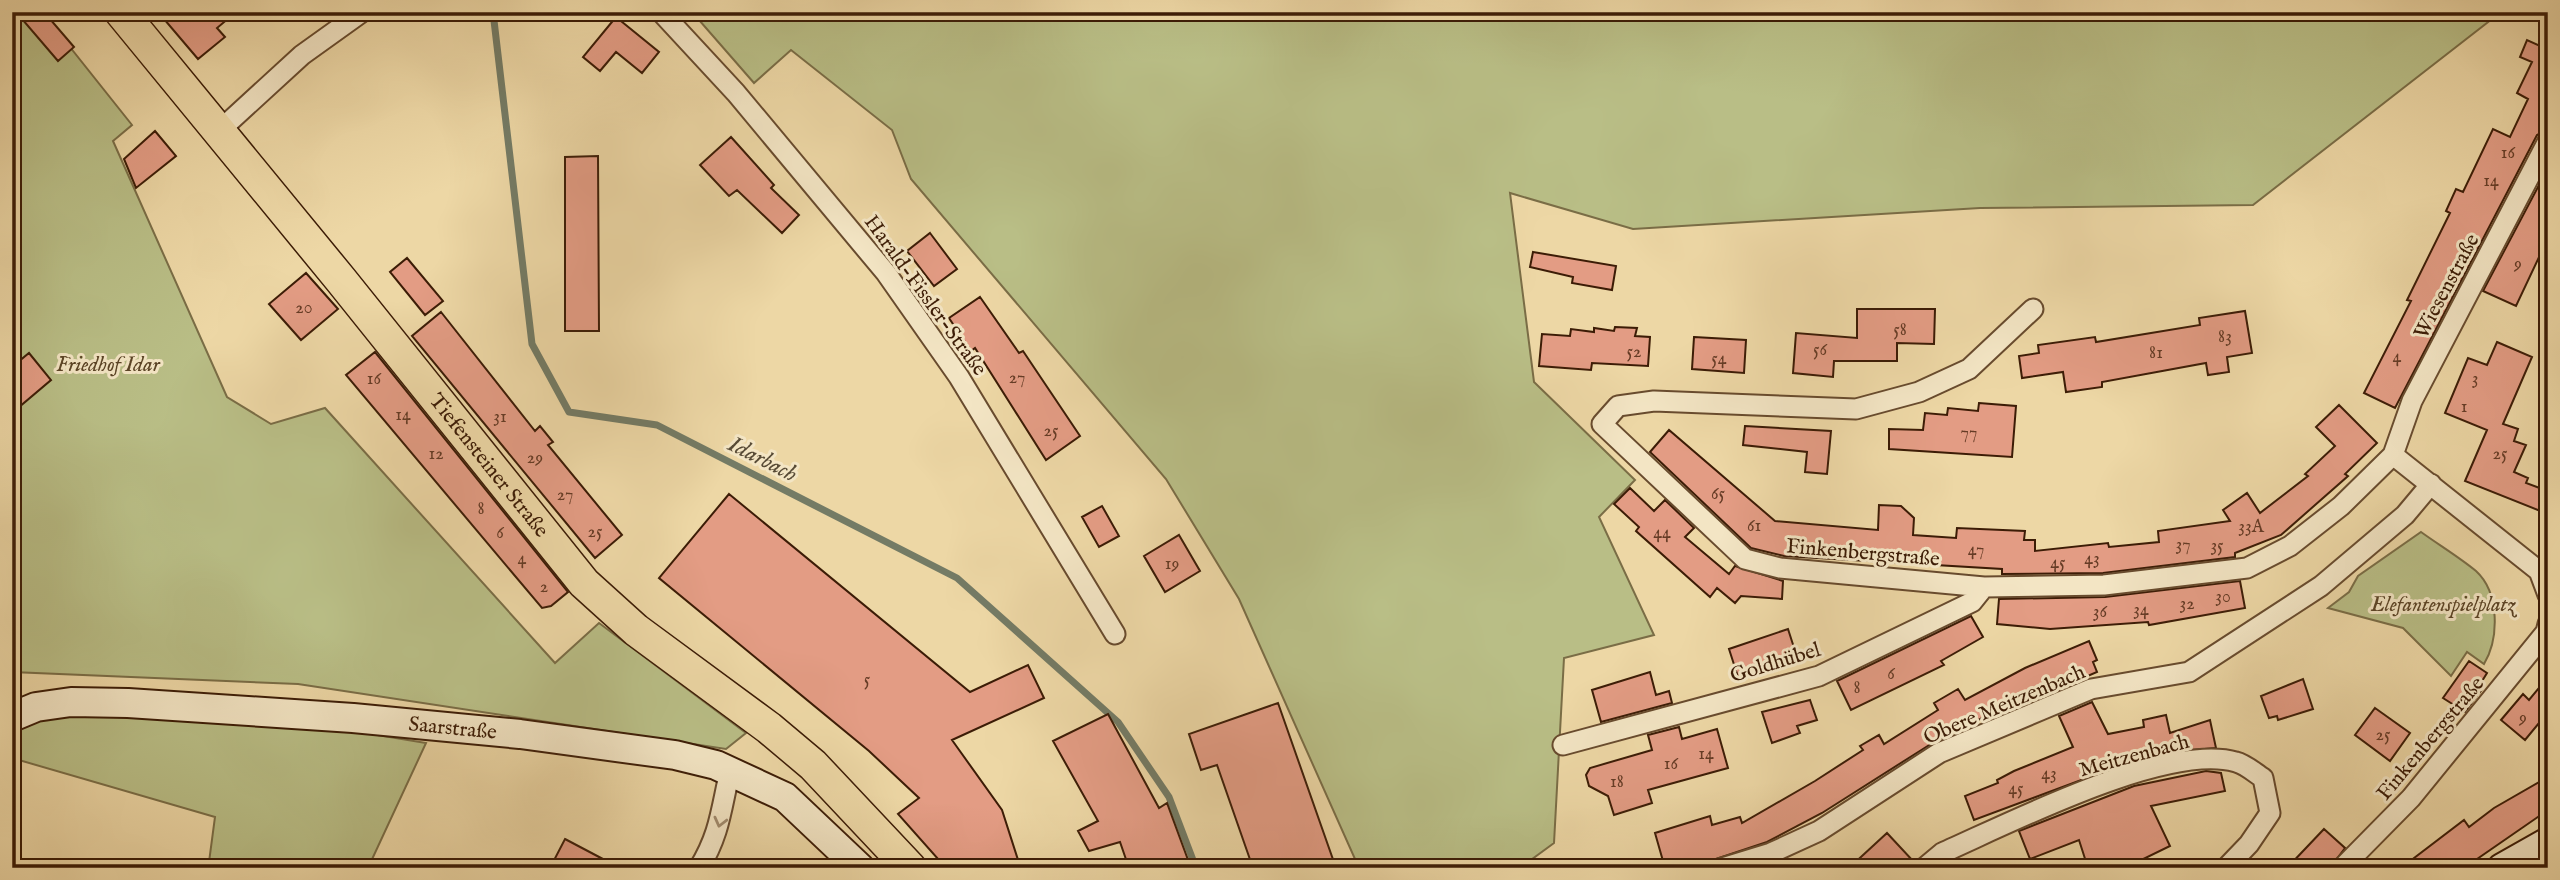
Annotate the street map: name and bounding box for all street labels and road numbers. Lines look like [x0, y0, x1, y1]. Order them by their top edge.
street label: Harald-Fissler-Straße [857, 210, 992, 382]
street label: Wiesenstraße [2408, 229, 2486, 344]
street label: Tiefensteiner Straße [422, 388, 554, 544]
street label: Finkenbergstraße [1785, 533, 1941, 574]
street label: Goldhübel [1727, 637, 1824, 690]
street label: Obere Meitzenbach [1920, 659, 2090, 752]
street label: Finkenbergstraße [2371, 671, 2491, 807]
street label: Saarstraße [407, 711, 498, 747]
street label: Meitzenbach [2076, 729, 2192, 784]

